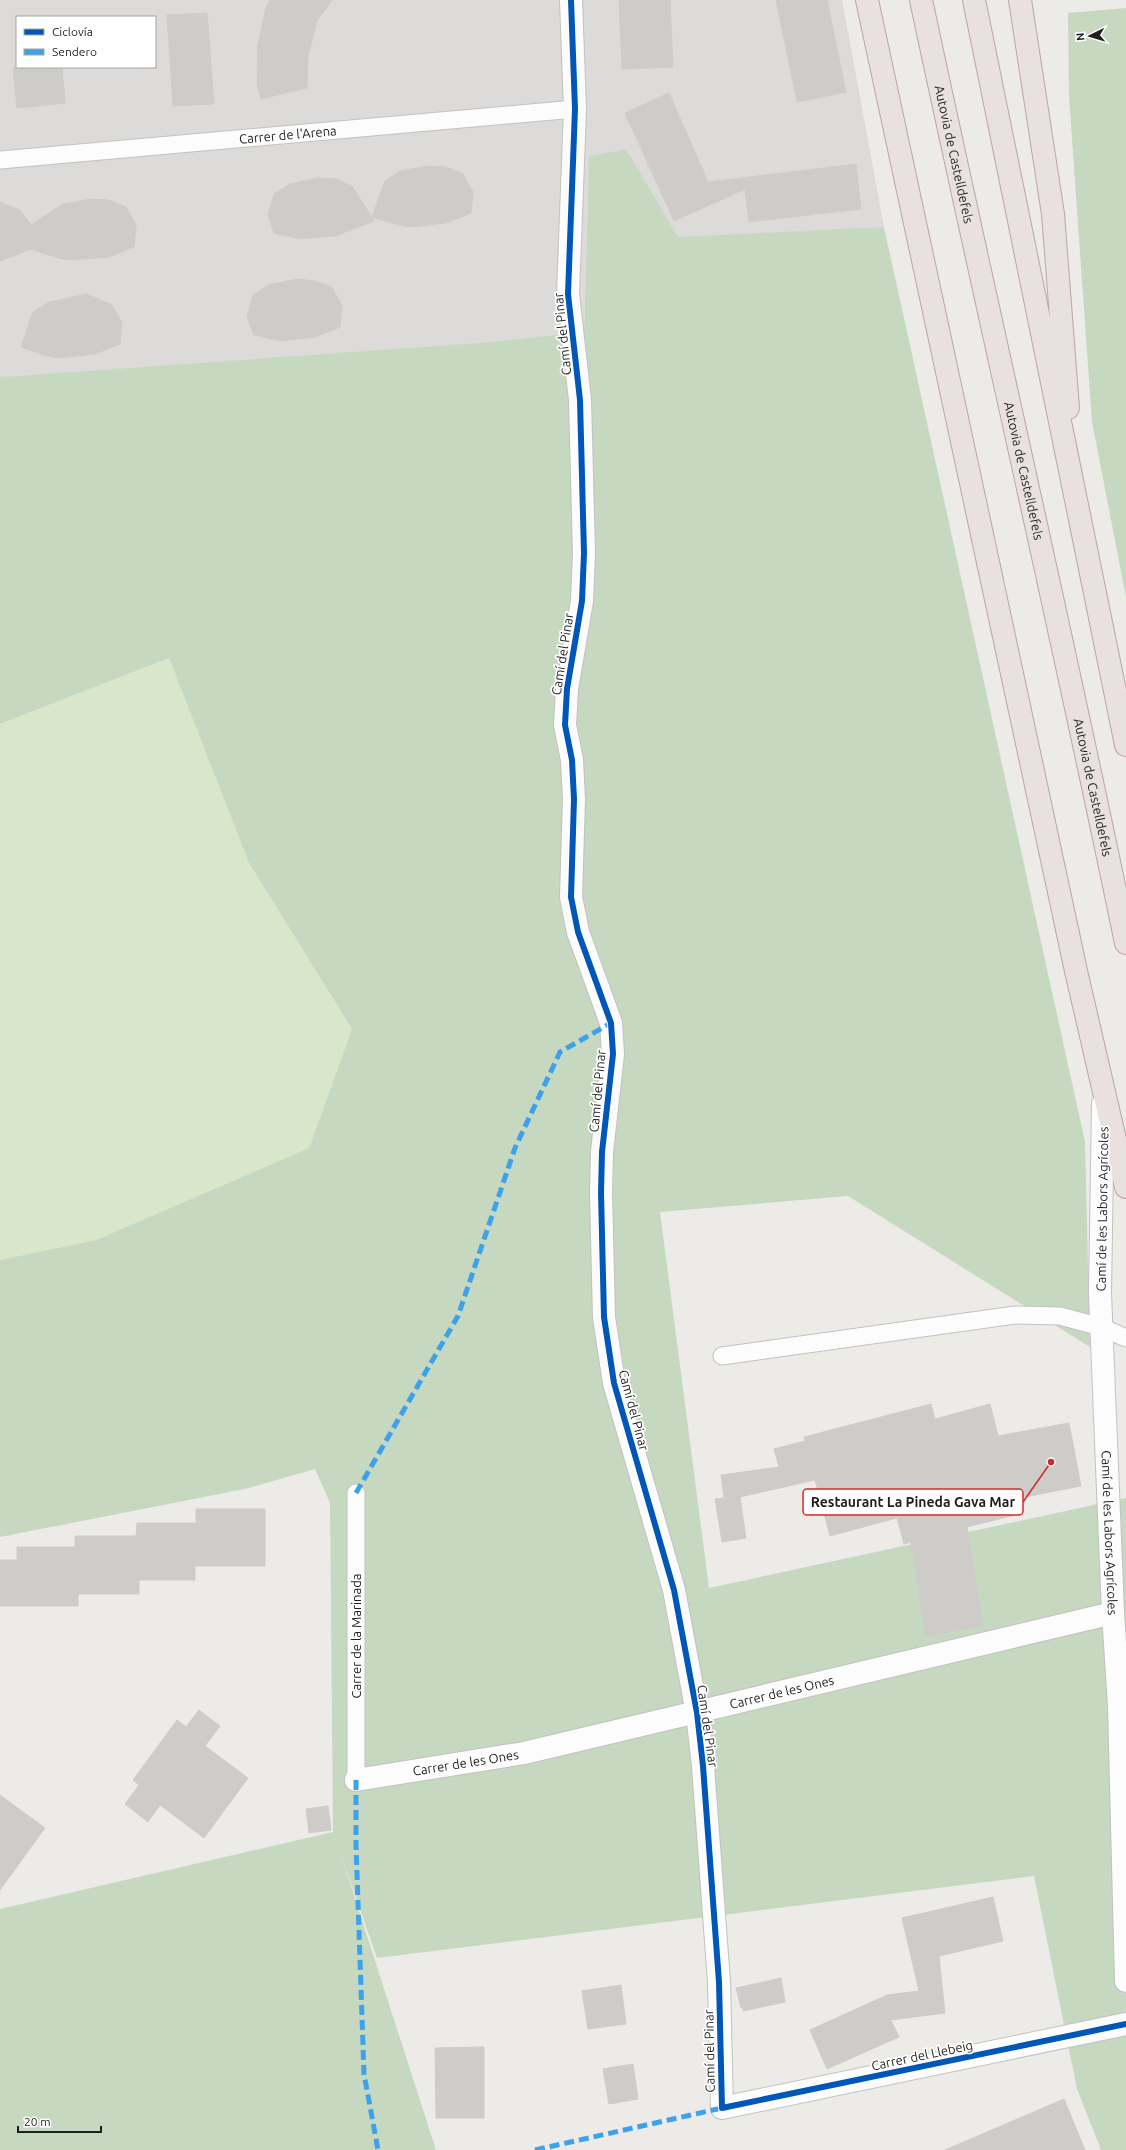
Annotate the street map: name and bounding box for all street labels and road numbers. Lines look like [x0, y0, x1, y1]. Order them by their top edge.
street label: Autovia de Castelldefels [933, 84, 976, 225]
street label: Carrer de l'Arena [239, 123, 337, 146]
street label: Camí del Pinar [551, 292, 573, 376]
street label: Autovia de Castelldefels [1002, 400, 1046, 541]
street label: Camí del Pinar [549, 612, 575, 696]
street label: Autovia de Castelldefels [1072, 717, 1115, 858]
street label: Camí del Pinar [586, 1049, 608, 1133]
street label: Camí de les Labors Agrícoles [1094, 1126, 1110, 1292]
street label: Camí del Pinar [616, 1368, 652, 1452]
street label: Camí de les Labors Agrícoles [1099, 1450, 1120, 1616]
street label: Carrer de la Marinada [349, 1574, 363, 1698]
street label: Carrer de les Ones [728, 1672, 836, 1711]
street label: Camí del Pinar [695, 1684, 721, 1768]
street label: Carrer de les Ones [412, 1747, 520, 1778]
street label: Camí del Pinar [701, 2009, 717, 2093]
street label: Carrer del Llebeig [870, 2037, 974, 2073]

